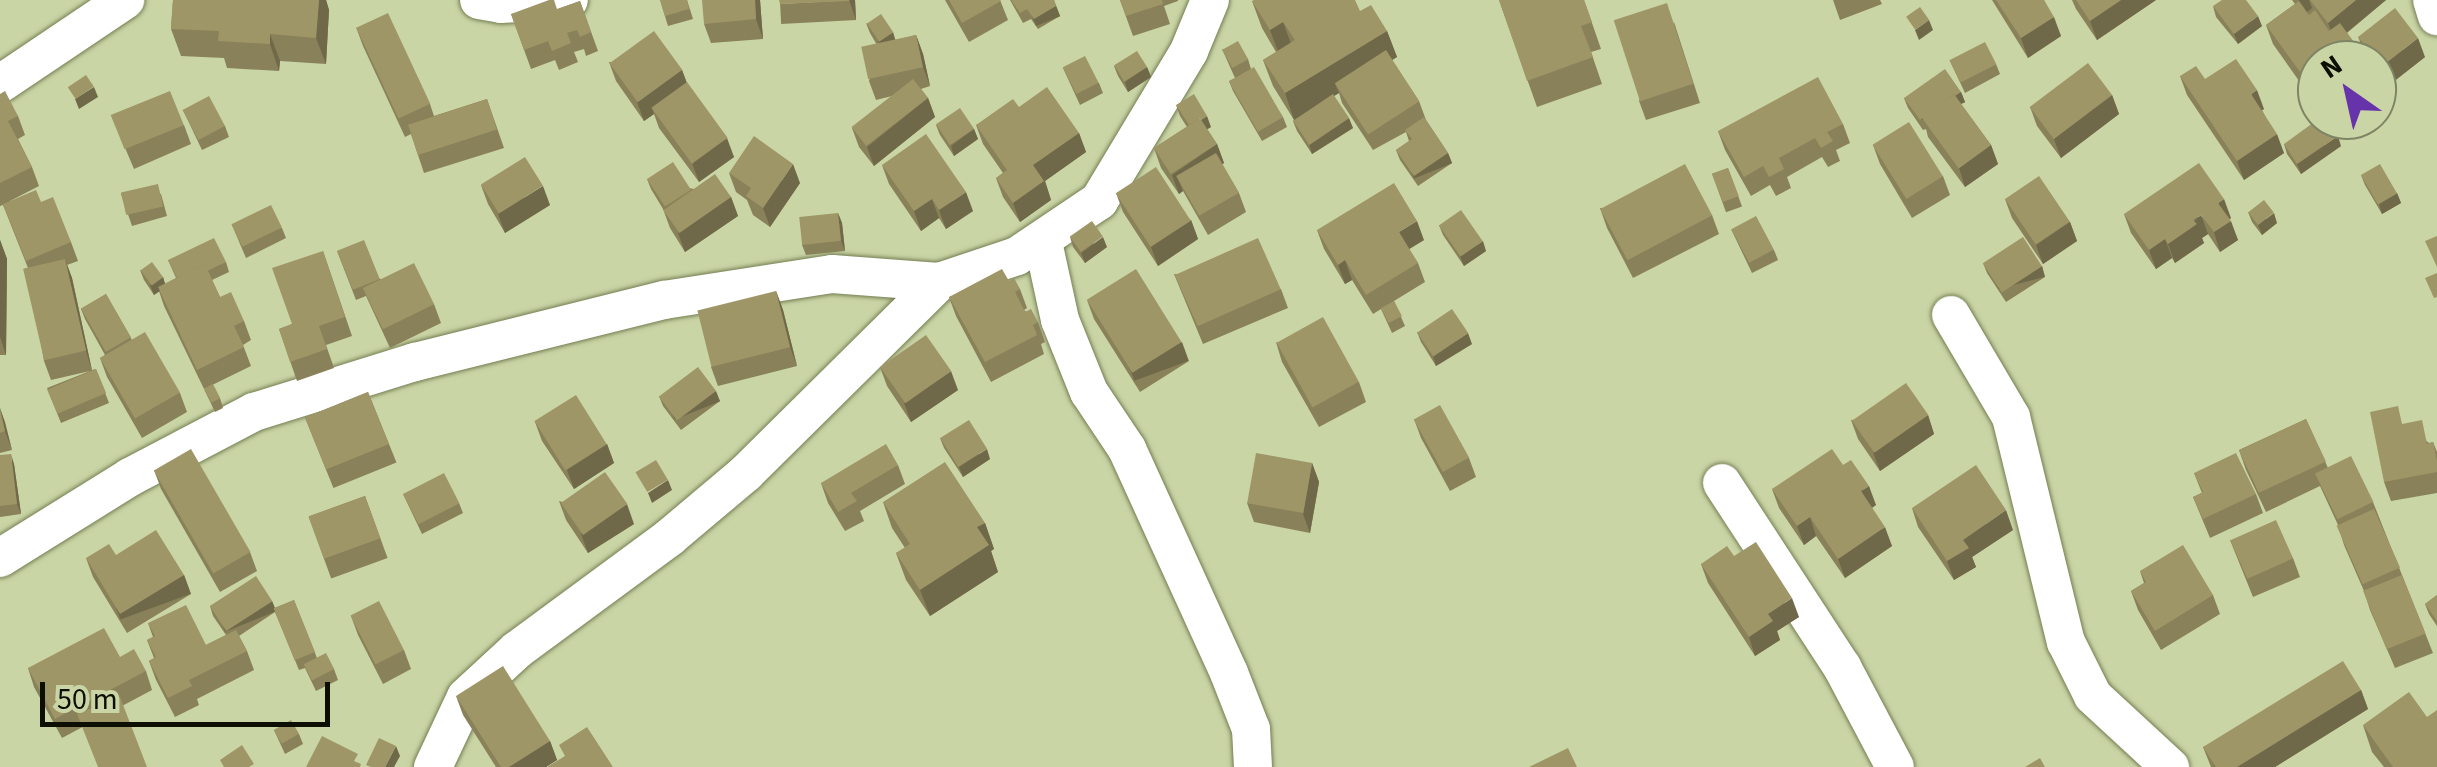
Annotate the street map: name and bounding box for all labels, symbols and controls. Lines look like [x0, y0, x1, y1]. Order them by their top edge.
north arrow [2297, 40, 2397, 140]
text: N [2312, 45, 2350, 89]
scale bar [45, 662, 335, 724]
text: 50 m [57, 678, 118, 721]

